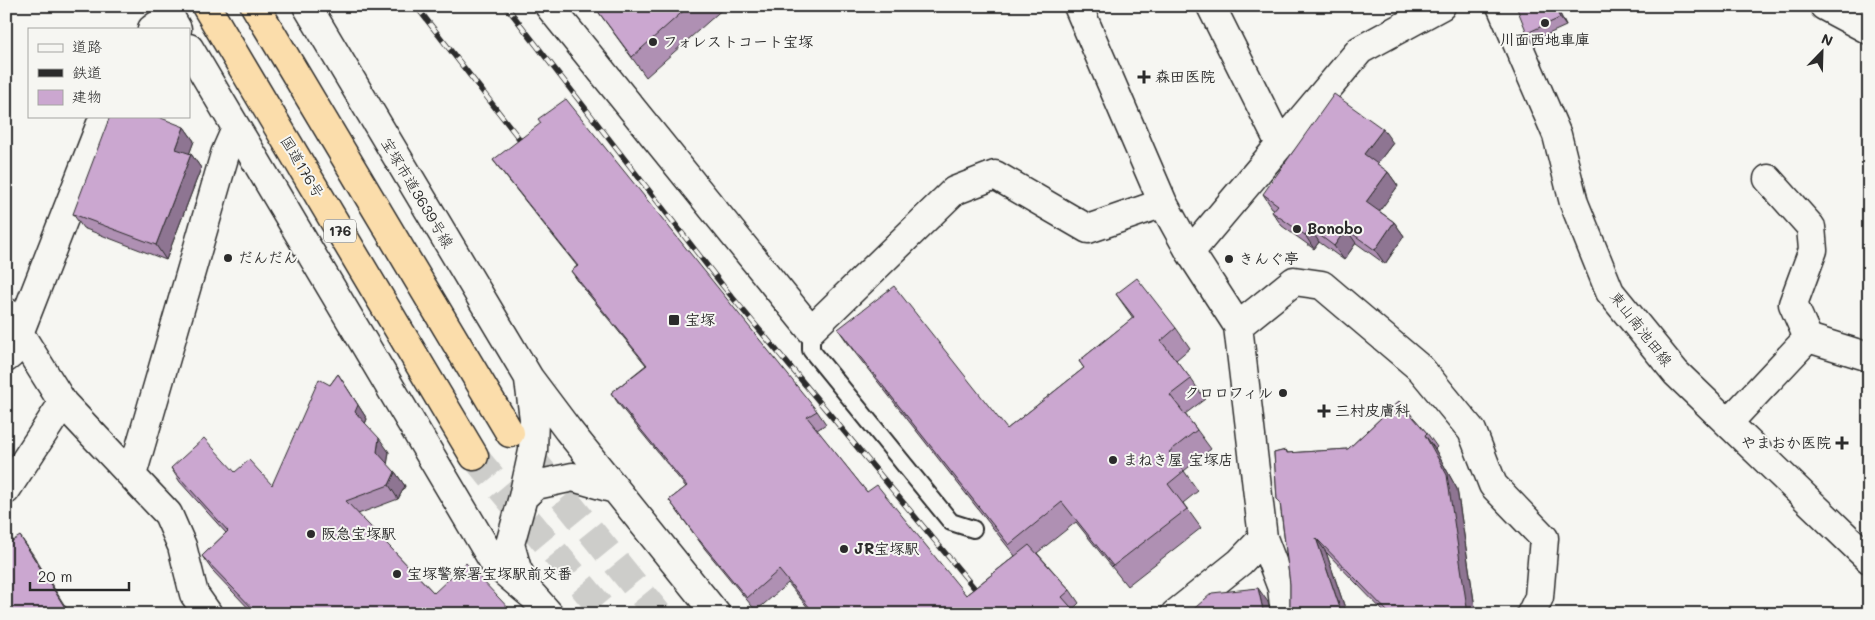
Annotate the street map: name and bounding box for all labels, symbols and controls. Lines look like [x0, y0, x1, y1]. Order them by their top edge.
marker: 川面西地車庫 [1539, 17, 1551, 29]
legend [28, 28, 190, 118]
north arrow [1798, 28, 1848, 78]
place label: 川面西地車庫 [1500, 29, 1590, 49]
text: N [1819, 29, 1836, 50]
place label: フォレストコート宝塚 [663, 31, 813, 51]
text: 道路 [72, 36, 102, 56]
marker: フォレストコート宝塚 [647, 36, 659, 48]
text: 鉄道 [72, 62, 102, 82]
place label: 森田医院 [1155, 66, 1215, 86]
marker: 森田医院 [1137, 70, 1151, 84]
text: 建物 [72, 86, 102, 106]
street label: 国道176号 [276, 132, 329, 201]
street label: 宝塚市道3639号線 [377, 134, 459, 251]
place label: Bonobo [1307, 218, 1363, 238]
road number: 176 [324, 220, 356, 242]
marker: Bonobo [1291, 223, 1303, 235]
place label: だんだん [238, 247, 298, 267]
place label: きんぐ亭 [1239, 248, 1299, 268]
marker: だんだん [222, 252, 234, 264]
marker: きんぐ亭 [1223, 253, 1235, 265]
street label: 東山南池田線 [1606, 287, 1677, 370]
place label: 宝塚 [685, 309, 715, 329]
marker: 宝塚 [667, 313, 681, 327]
place label: クロロフィル [1184, 382, 1273, 402]
marker: クロロフィル [1277, 387, 1289, 399]
place label: 三村皮膚科 [1335, 400, 1410, 420]
marker: 三村皮膚科 [1317, 404, 1331, 418]
place label: やまおか医院 [1741, 432, 1831, 452]
marker: やまおか医院 [1835, 436, 1849, 450]
place label: まねき屋 宝塚店 [1123, 449, 1233, 469]
marker: まねき屋 宝塚店 [1107, 454, 1119, 466]
place label: 阪急宝塚駅 [321, 523, 396, 543]
marker: 阪急宝塚駅 [305, 528, 317, 540]
place label: JR宝塚駅 [854, 538, 919, 558]
marker: JR宝塚駅 [838, 543, 850, 555]
scale bar [30, 560, 129, 592]
place label: 宝塚警察署宝塚駅前交番 [407, 563, 572, 583]
text: 20 m [38, 566, 72, 586]
marker: 宝塚警察署宝塚駅前交番 [391, 568, 403, 580]

